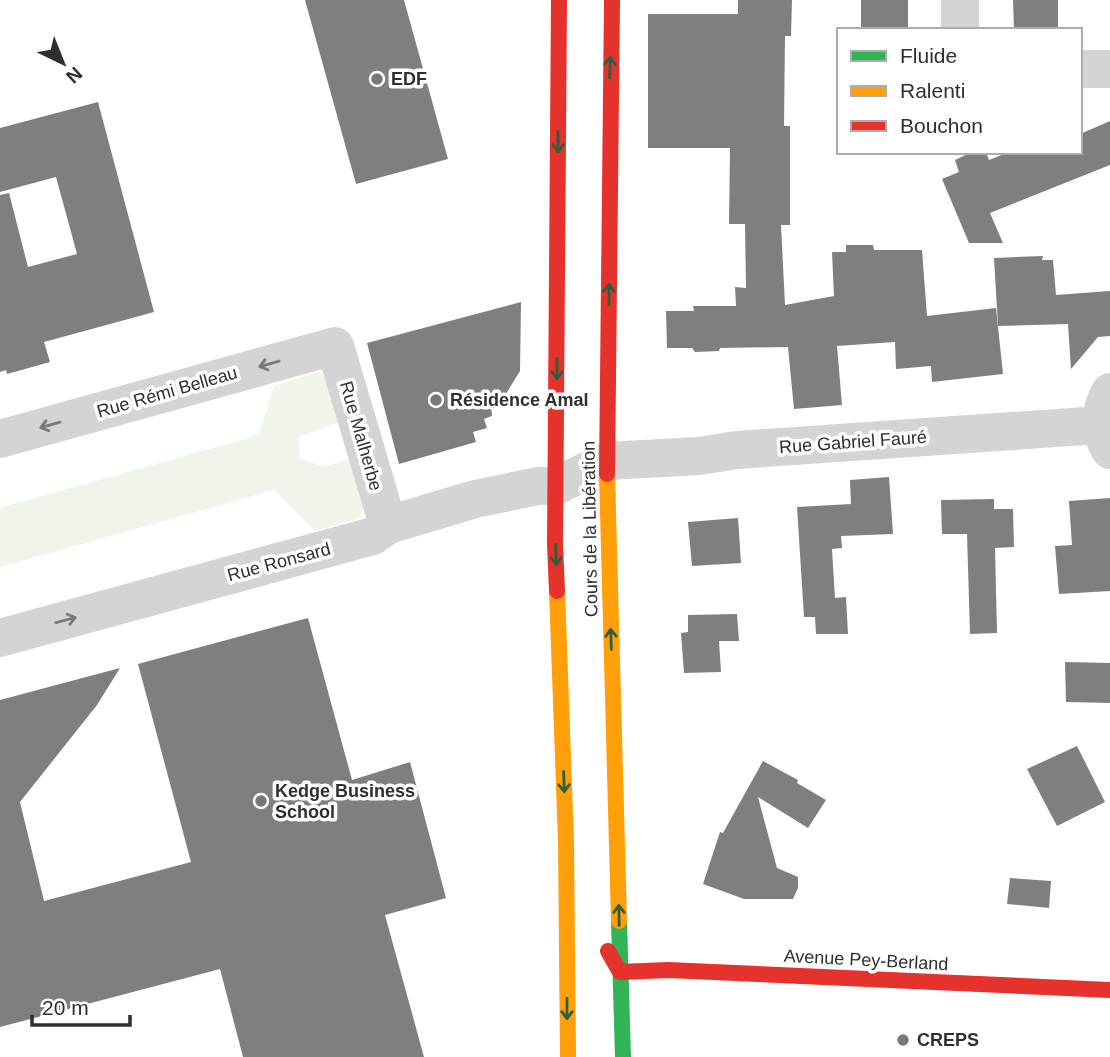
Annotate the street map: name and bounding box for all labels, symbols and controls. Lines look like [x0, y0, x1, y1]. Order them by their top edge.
north arrow [28, 28, 98, 98]
legend [837, 28, 1082, 154]
text: Fluide [900, 44, 957, 67]
one-way arrow [603, 56, 616, 79]
text: N [62, 63, 86, 87]
place label: EDF [391, 69, 427, 89]
marker: EDF [369, 71, 385, 87]
text: Ralenti [900, 79, 965, 102]
text: Bouchon [900, 114, 983, 137]
one-way arrow [551, 130, 565, 153]
one-way arrow [602, 283, 616, 306]
one-way arrow [550, 357, 563, 380]
one-way arrow [258, 358, 280, 371]
street label: Rue Rémi Belleau [95, 362, 239, 422]
street label: Rue Malherbe [336, 379, 386, 493]
place label: Résidence Amal [450, 390, 588, 410]
marker: Résidence Amal [428, 392, 444, 408]
one-way arrow [39, 419, 62, 432]
street label: Rue Gabriel Fauré [778, 427, 928, 457]
street label: Cours de la Libération [578, 441, 602, 617]
street label: Rue Ronsard [225, 539, 333, 585]
one-way arrow [549, 543, 562, 566]
one-way arrow [54, 613, 77, 626]
one-way arrow [605, 628, 618, 651]
one-way arrow [557, 770, 570, 793]
place label: Kedge Business School [275, 781, 415, 822]
marker: Kedge Business School [253, 793, 269, 809]
one-way arrow [613, 904, 626, 927]
street label: Avenue Pey-Berland [783, 946, 949, 974]
scale bar [32, 984, 130, 1028]
text: 20 m [42, 996, 89, 1019]
one-way arrow [560, 998, 574, 1021]
place label: CREPS [917, 1030, 979, 1050]
marker: CREPS [895, 1032, 911, 1048]

